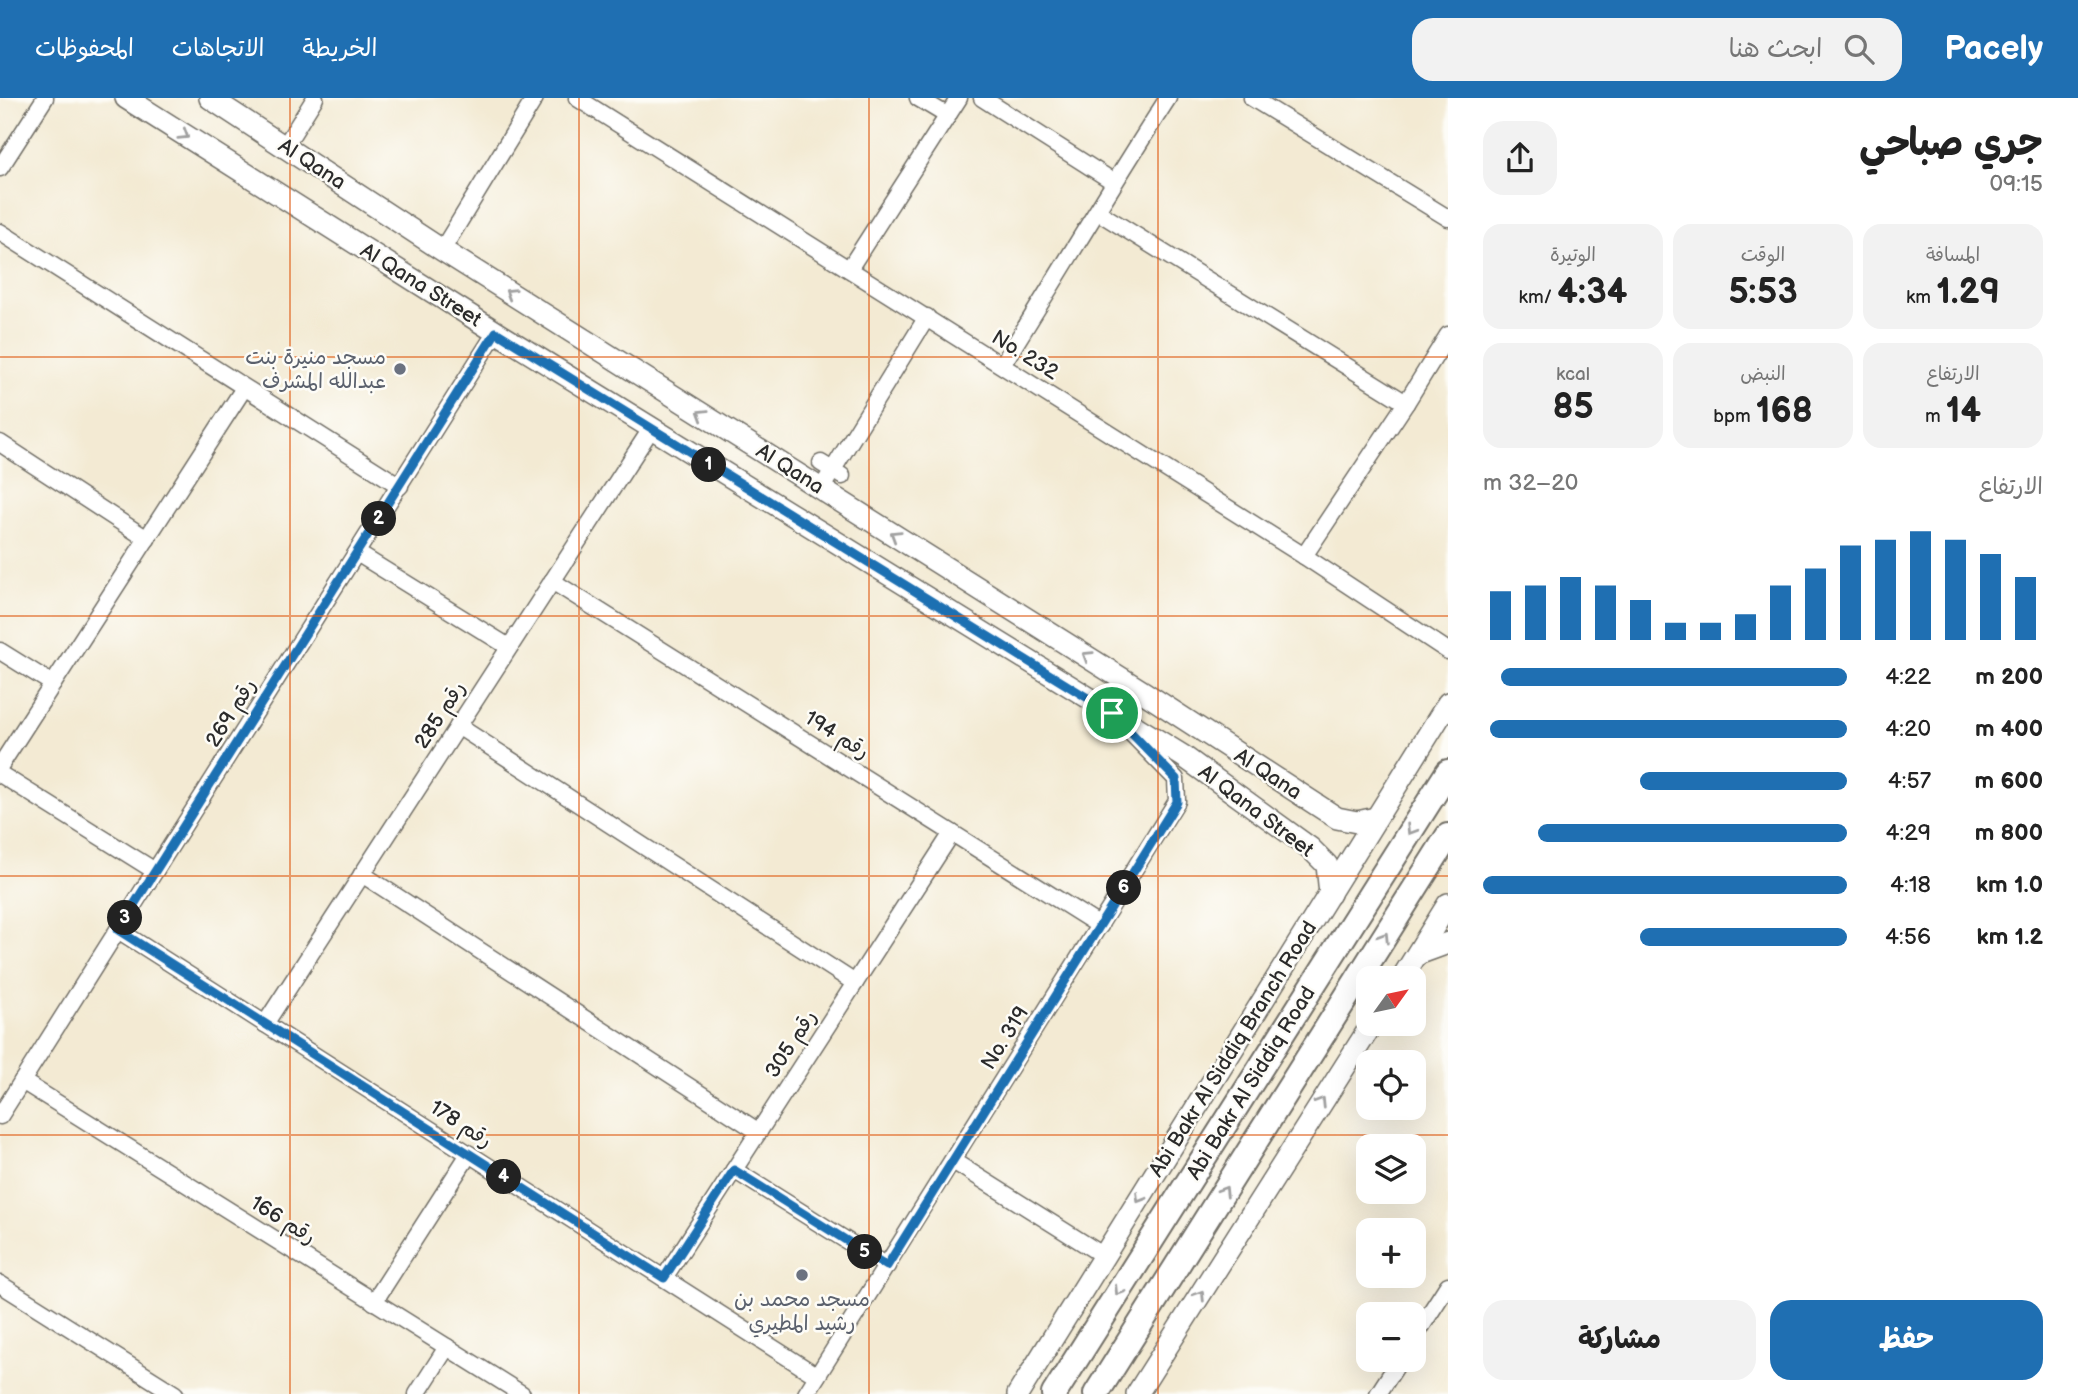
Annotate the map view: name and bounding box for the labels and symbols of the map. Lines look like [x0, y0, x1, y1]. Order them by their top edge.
one-way arrow [176, 126, 189, 139]
street label: Al Qana [274, 133, 350, 195]
street label: Al Qana Street [356, 238, 487, 332]
one-way arrow [504, 288, 517, 301]
street label: No. 232 [987, 325, 1064, 386]
place label: مسجد منيرة بنت عبدالله المشرف [245, 345, 386, 394]
marker: مسجد منيرة بنت عبدالله المشرف [392, 361, 408, 377]
one-way arrow [697, 409, 710, 422]
street label: Al Qana [752, 438, 828, 500]
pin: 1 [692, 448, 726, 482]
pin: 2 [362, 502, 396, 536]
one-way arrow [889, 530, 902, 543]
one-way arrow [1082, 652, 1095, 665]
street label: رقم 269 [200, 674, 264, 753]
street label: رقم 285 [409, 677, 473, 755]
pin [1082, 683, 1142, 743]
street label: رقم 194 [798, 705, 874, 767]
street label: Al Qana [1230, 743, 1306, 805]
street label: Al Qana Street [1193, 759, 1319, 863]
one-way arrow [1407, 822, 1420, 835]
pin: 6 [1106, 870, 1142, 906]
pin: 3 [108, 900, 142, 936]
street label: Abi Bakr Al Siddiq Branch Road [1144, 917, 1322, 1181]
one-way arrow [1376, 931, 1389, 944]
north arrow [1356, 966, 1426, 1036]
street label: Abi Bakr Al Siddiq Road [1181, 982, 1321, 1184]
street label: No. 319 [976, 1002, 1034, 1074]
street label: رقم 305 [760, 1005, 825, 1084]
street label: رقم 178 [424, 1095, 497, 1156]
one-way arrow [1312, 1097, 1325, 1110]
pin: 4 [486, 1160, 522, 1194]
one-way arrow [1215, 1186, 1228, 1199]
street label: رقم 166 [244, 1190, 320, 1252]
one-way arrow [1135, 1190, 1148, 1203]
pin: 5 [848, 1234, 882, 1270]
marker: مسجد محمد بن رشيد المطيري [794, 1267, 810, 1283]
one-way arrow [1114, 1283, 1127, 1296]
place label: مسجد محمد بن رشيد المطيري [734, 1287, 870, 1338]
one-way arrow [1192, 1290, 1205, 1303]

